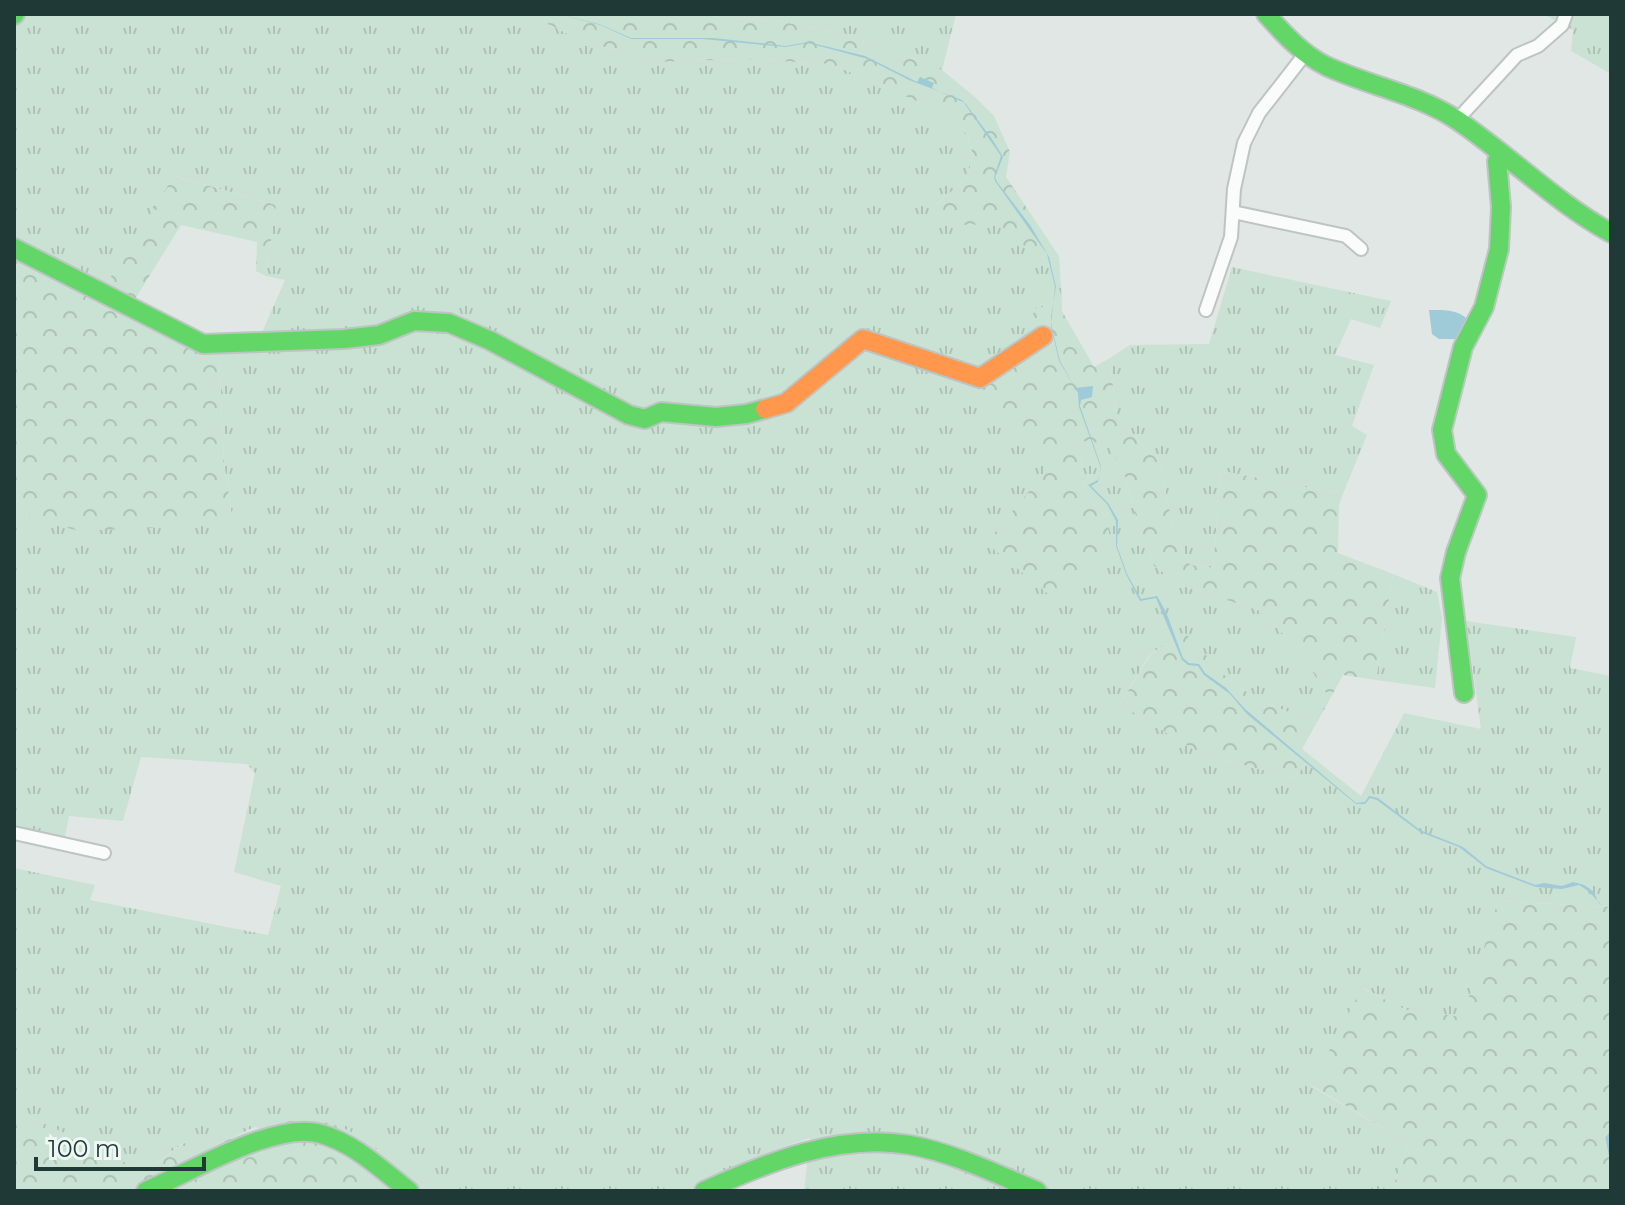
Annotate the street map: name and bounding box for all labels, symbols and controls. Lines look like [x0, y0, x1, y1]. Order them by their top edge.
scale bar [36, 1121, 204, 1171]
text: 100 m [48, 1134, 120, 1163]

